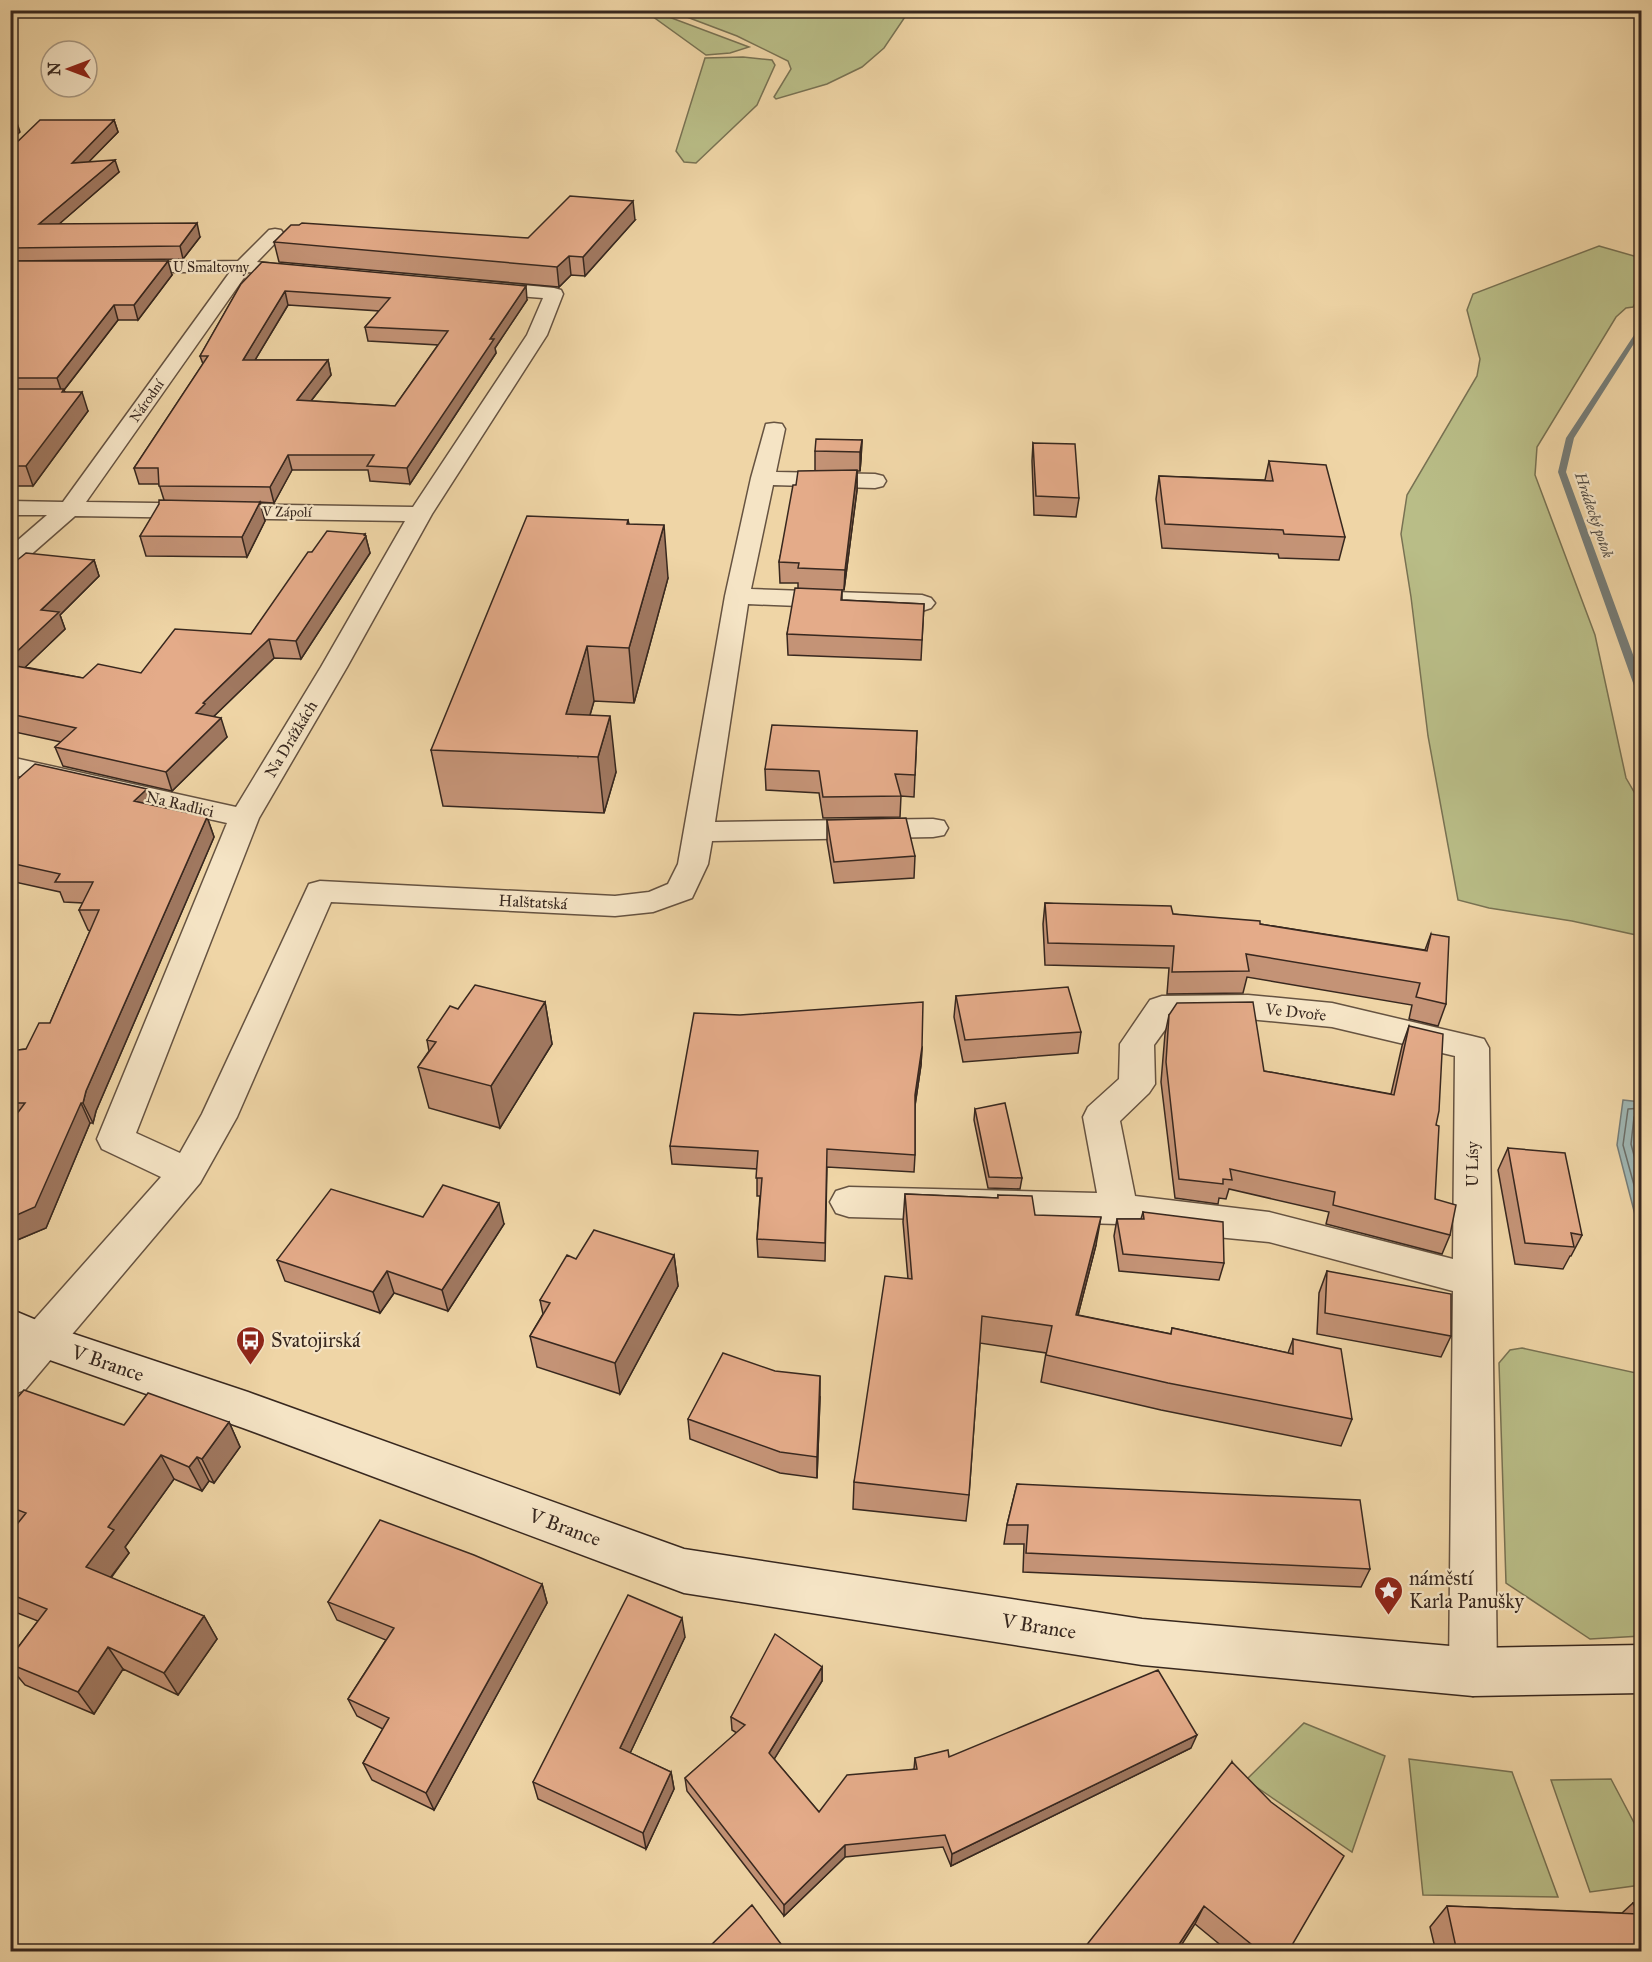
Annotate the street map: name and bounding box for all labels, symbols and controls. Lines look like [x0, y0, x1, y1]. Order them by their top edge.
north arrow [39, 39, 99, 99]
text: N [45, 62, 64, 76]
street label: U Smaltovny [173, 259, 250, 276]
street label: Národní [126, 375, 168, 426]
water label: Hrádecký potok [1570, 469, 1617, 561]
street label: V Zápolí [261, 503, 313, 521]
street label: Na Drážkách [261, 697, 321, 781]
street label: Na Radlici [144, 787, 216, 821]
street label: Halštatská [498, 891, 568, 913]
street label: Ve Dvoře [1264, 999, 1328, 1025]
street label: U Lísy [1463, 1141, 1482, 1187]
bus stop icon: Svatojirská [234, 1324, 266, 1366]
place label: Svatojirská [271, 1328, 361, 1352]
street label: V Brance [68, 1339, 147, 1387]
street label: V Brance [525, 1503, 604, 1551]
place label: náměstí Karla Panušky [1409, 1566, 1525, 1613]
place icon: náměstí Karla Panušky [1372, 1574, 1404, 1616]
street label: V Brance [999, 1608, 1078, 1644]

